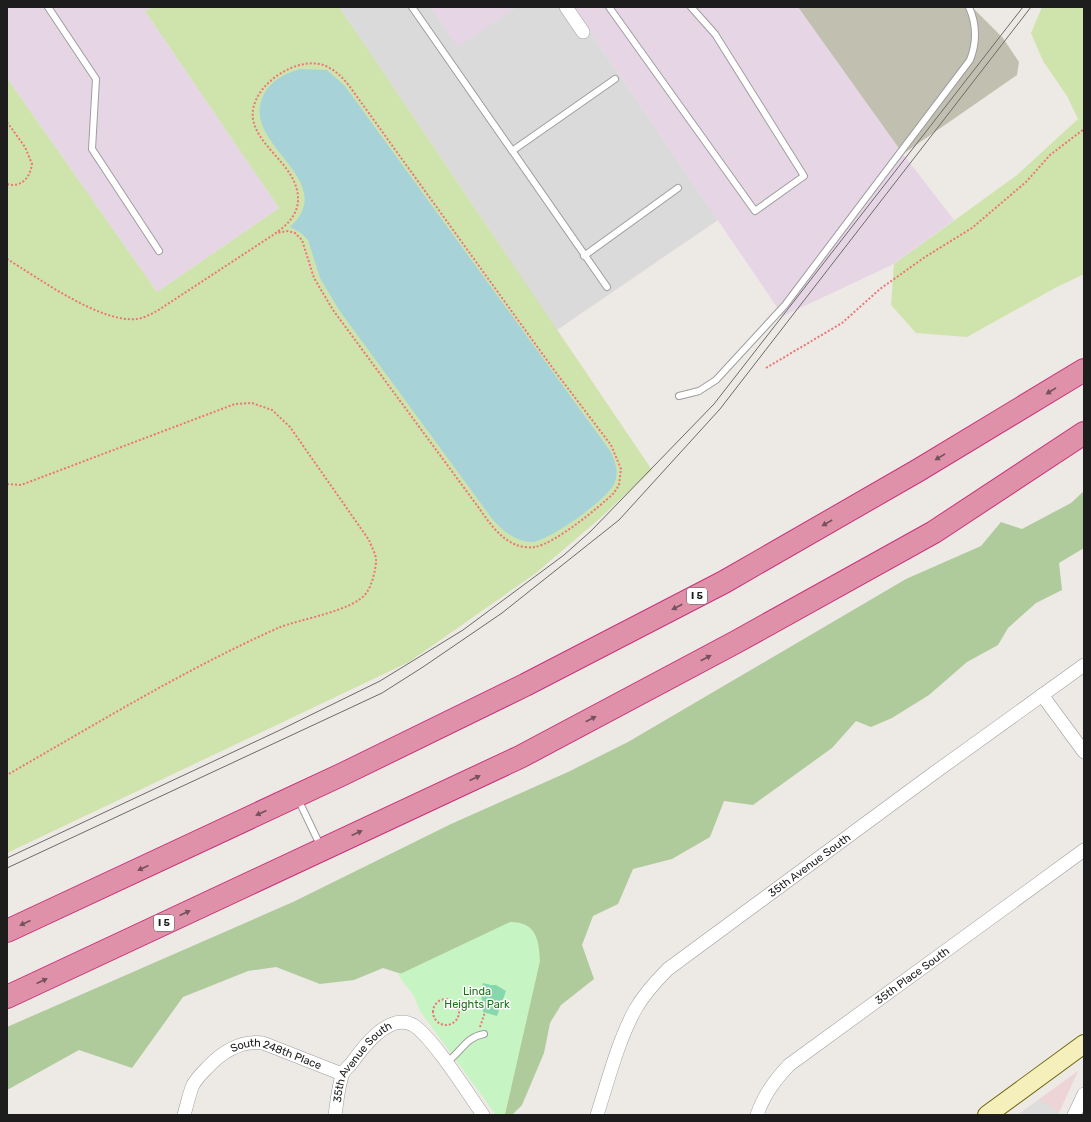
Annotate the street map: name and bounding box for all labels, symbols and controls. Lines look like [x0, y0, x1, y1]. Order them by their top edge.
one-way arrow [1045, 387, 1057, 394]
one-way arrow [934, 454, 945, 461]
one-way arrow [821, 519, 833, 526]
road number: I 5 [687, 588, 707, 604]
one-way arrow [671, 603, 683, 610]
one-way arrow [700, 655, 711, 661]
one-way arrow [585, 716, 597, 722]
one-way arrow [469, 775, 481, 781]
one-way arrow [255, 810, 266, 816]
one-way arrow [352, 830, 363, 836]
street label: 35th Avenue South [766, 830, 853, 899]
one-way arrow [137, 865, 149, 871]
one-way arrow [180, 910, 191, 916]
road number: I 5 [154, 915, 174, 931]
one-way arrow [20, 920, 31, 926]
street label: 35th Place South [872, 944, 952, 1007]
one-way arrow [37, 978, 48, 984]
park label: Linda Heights Park [444, 985, 510, 1011]
street label: 35th Avenue South [330, 1019, 394, 1103]
street label: South 248th Place [228, 1036, 324, 1072]

